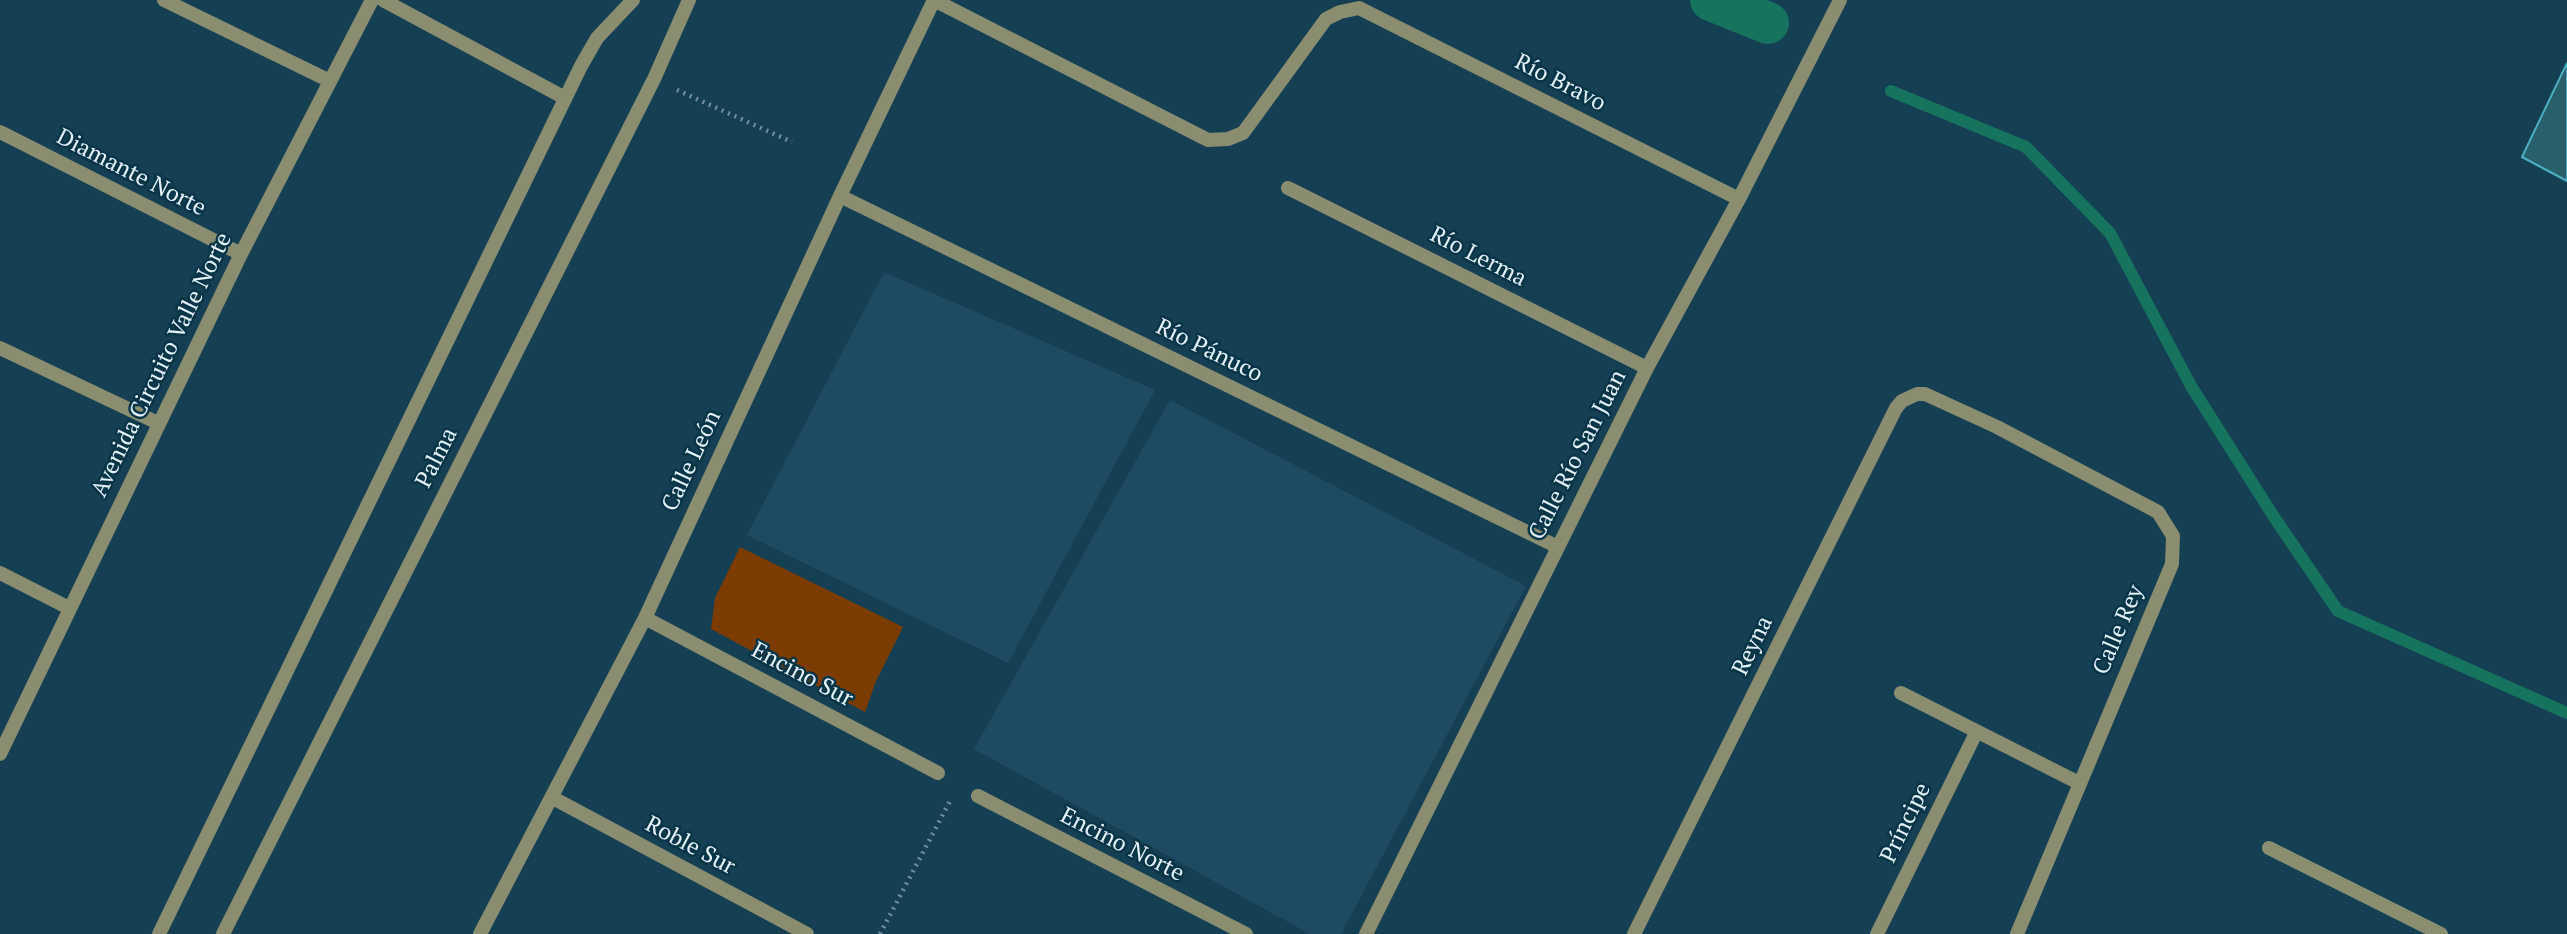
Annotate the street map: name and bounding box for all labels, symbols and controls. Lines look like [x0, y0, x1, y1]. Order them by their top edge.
street label: Río Bravo [1510, 48, 1610, 118]
street label: Diamante Norte [52, 123, 210, 223]
street label: Río Lerma [1425, 221, 1531, 293]
street label: Avenida Circuito Valle Norte [86, 228, 238, 502]
street label: Río Pánuco [1151, 313, 1267, 389]
street label: Calle Río San Juan [1523, 366, 1633, 544]
street label: Calle León [657, 406, 727, 516]
street label: Palma [410, 423, 464, 493]
street label: Calle Rey [2088, 581, 2150, 679]
street label: Reyna [1727, 612, 1779, 680]
street label: Encino Sur [747, 637, 857, 713]
street label: Príncipe [1875, 779, 1937, 867]
street label: Encino Norte [1056, 802, 1188, 888]
street label: Roble Sur [640, 811, 740, 881]

